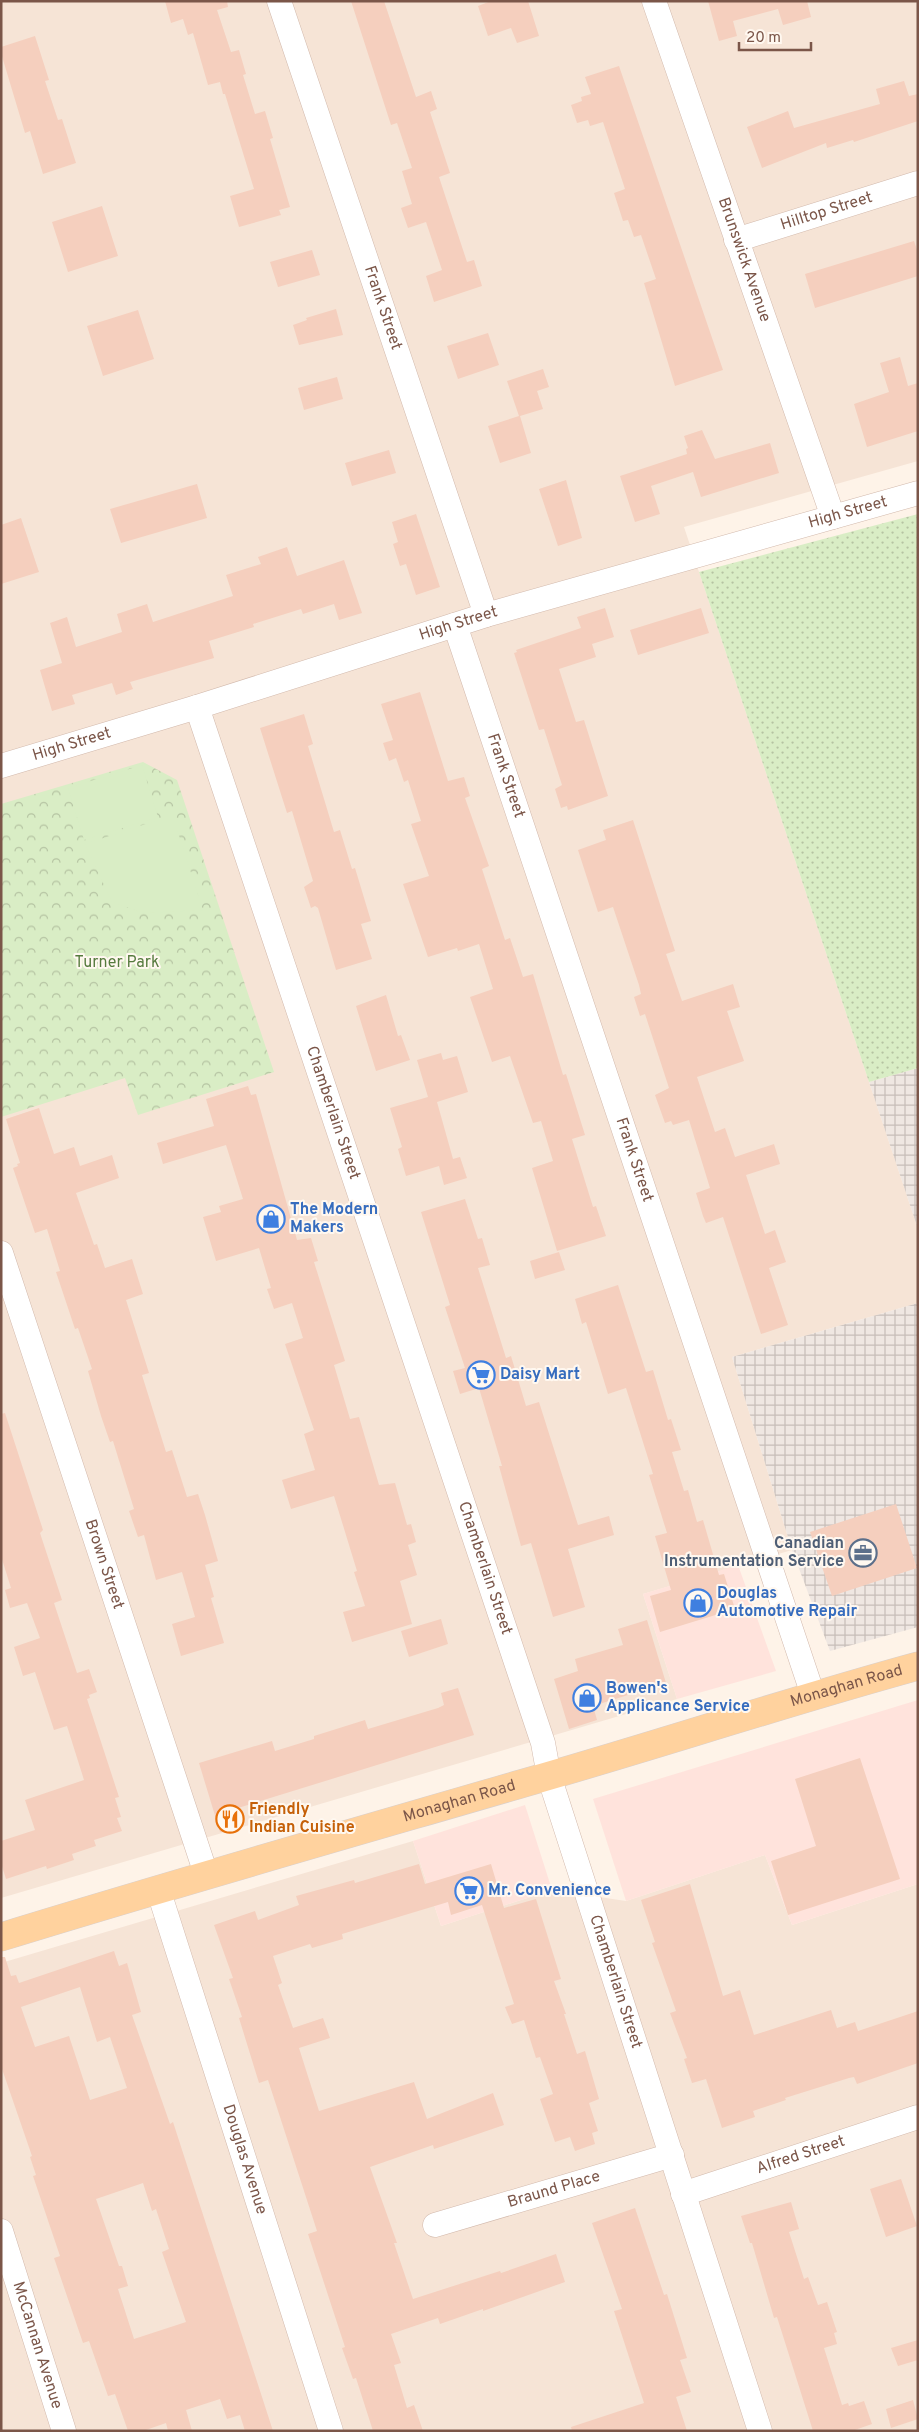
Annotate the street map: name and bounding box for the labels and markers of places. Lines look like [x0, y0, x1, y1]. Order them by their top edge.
place label: The Modern Makers [290, 1200, 378, 1238]
shop icon: The Modern Makers [256, 1204, 286, 1234]
supermarket icon: Daisy Mart [466, 1360, 496, 1390]
place label: Daisy Mart [500, 1365, 580, 1385]
place label: Canadian Instrumentation Service [664, 1534, 844, 1572]
office icon: Canadian Instrumentation Service [848, 1538, 878, 1568]
place label: Douglas Automotive Repair [717, 1584, 857, 1622]
shop icon: Douglas Automotive Repair [683, 1588, 713, 1618]
place label: Bowen's Applicance Service [606, 1679, 750, 1717]
shop icon: Bowen's Applicance Service [572, 1683, 602, 1713]
place label: Friendly Indian Cuisine [249, 1800, 355, 1838]
restaurant icon: Friendly Indian Cuisine [215, 1804, 245, 1834]
supermarket icon: Mr. Convenience [454, 1876, 484, 1906]
place label: Mr. Convenience [488, 1881, 611, 1901]

